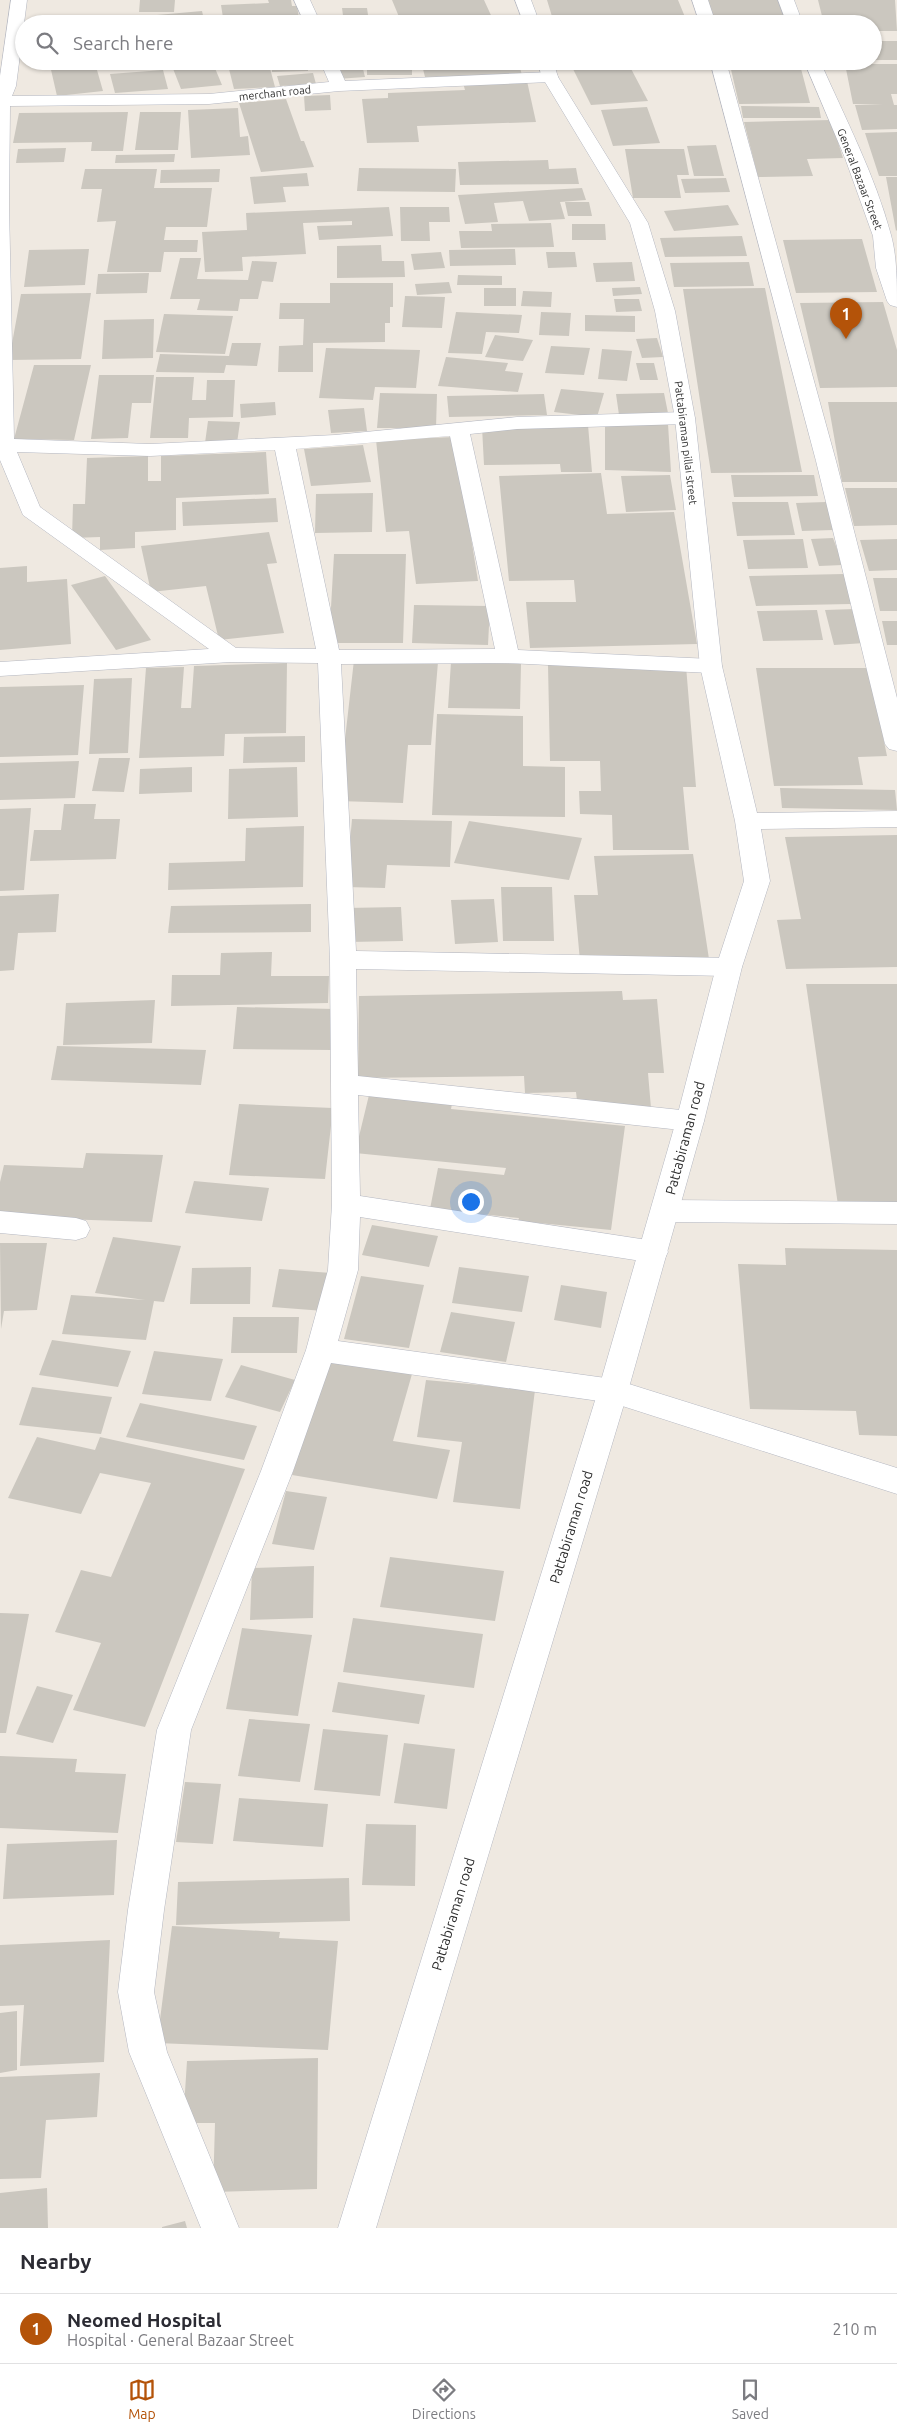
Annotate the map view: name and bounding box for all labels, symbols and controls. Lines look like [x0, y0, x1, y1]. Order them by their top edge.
search box [15, 15, 882, 70]
icon: search [33, 29, 61, 57]
text: Search here [73, 32, 173, 54]
street label: merchant road [238, 83, 312, 103]
street label: General Bazaar Street [835, 127, 885, 232]
pin: 1 [830, 298, 862, 339]
street label: Pattabiraman pillai street [672, 380, 700, 506]
street label: Pattabiraman road [662, 1079, 708, 1197]
your location [458, 1189, 484, 1215]
street label: Pattabiraman road [546, 1469, 596, 1585]
street label: Pattabiraman road [428, 1856, 478, 1972]
text: Nearby [20, 2249, 91, 2273]
text: Neomed Hospital [67, 2309, 222, 2331]
text: 1 [31, 2320, 41, 2338]
text: 210 m [832, 2320, 877, 2338]
text: Hospital · General Bazaar Street [67, 2331, 294, 2349]
tab: Map [128, 2376, 156, 2422]
tab: Directions [412, 2376, 476, 2422]
tab: Saved [732, 2376, 769, 2422]

